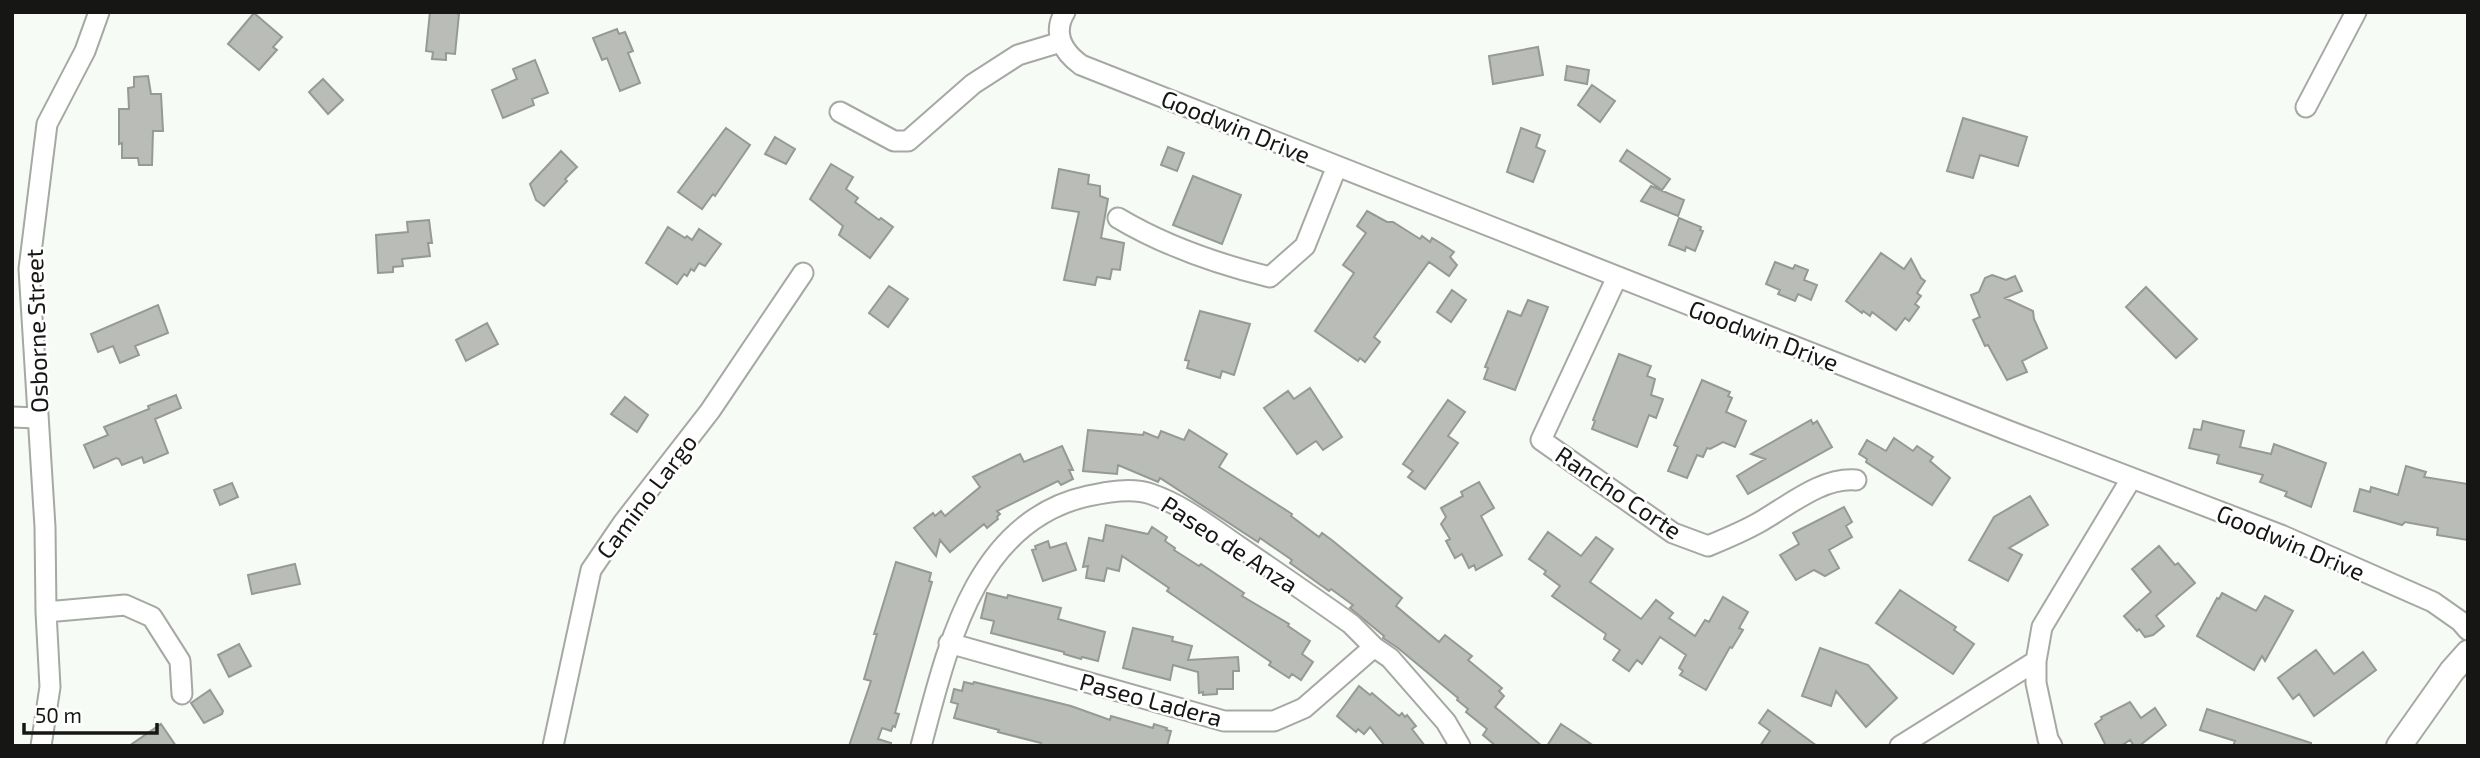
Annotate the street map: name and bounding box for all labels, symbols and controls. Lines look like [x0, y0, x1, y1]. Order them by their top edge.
street label: Goodwin Drive [1157, 83, 1315, 169]
street label: Osborne Street [19, 249, 53, 413]
street label: Goodwin Drive [1685, 293, 1843, 377]
street label: Camino Largo [590, 428, 702, 564]
street label: Rancho Corte [1551, 439, 1687, 545]
street label: Paseo de Anza [1156, 489, 1304, 599]
street label: Goodwin Drive [2213, 498, 2369, 586]
street label: Paseo Ladera [1077, 666, 1225, 732]
scale bar [24, 692, 158, 736]
text: 50 m [35, 702, 82, 727]

